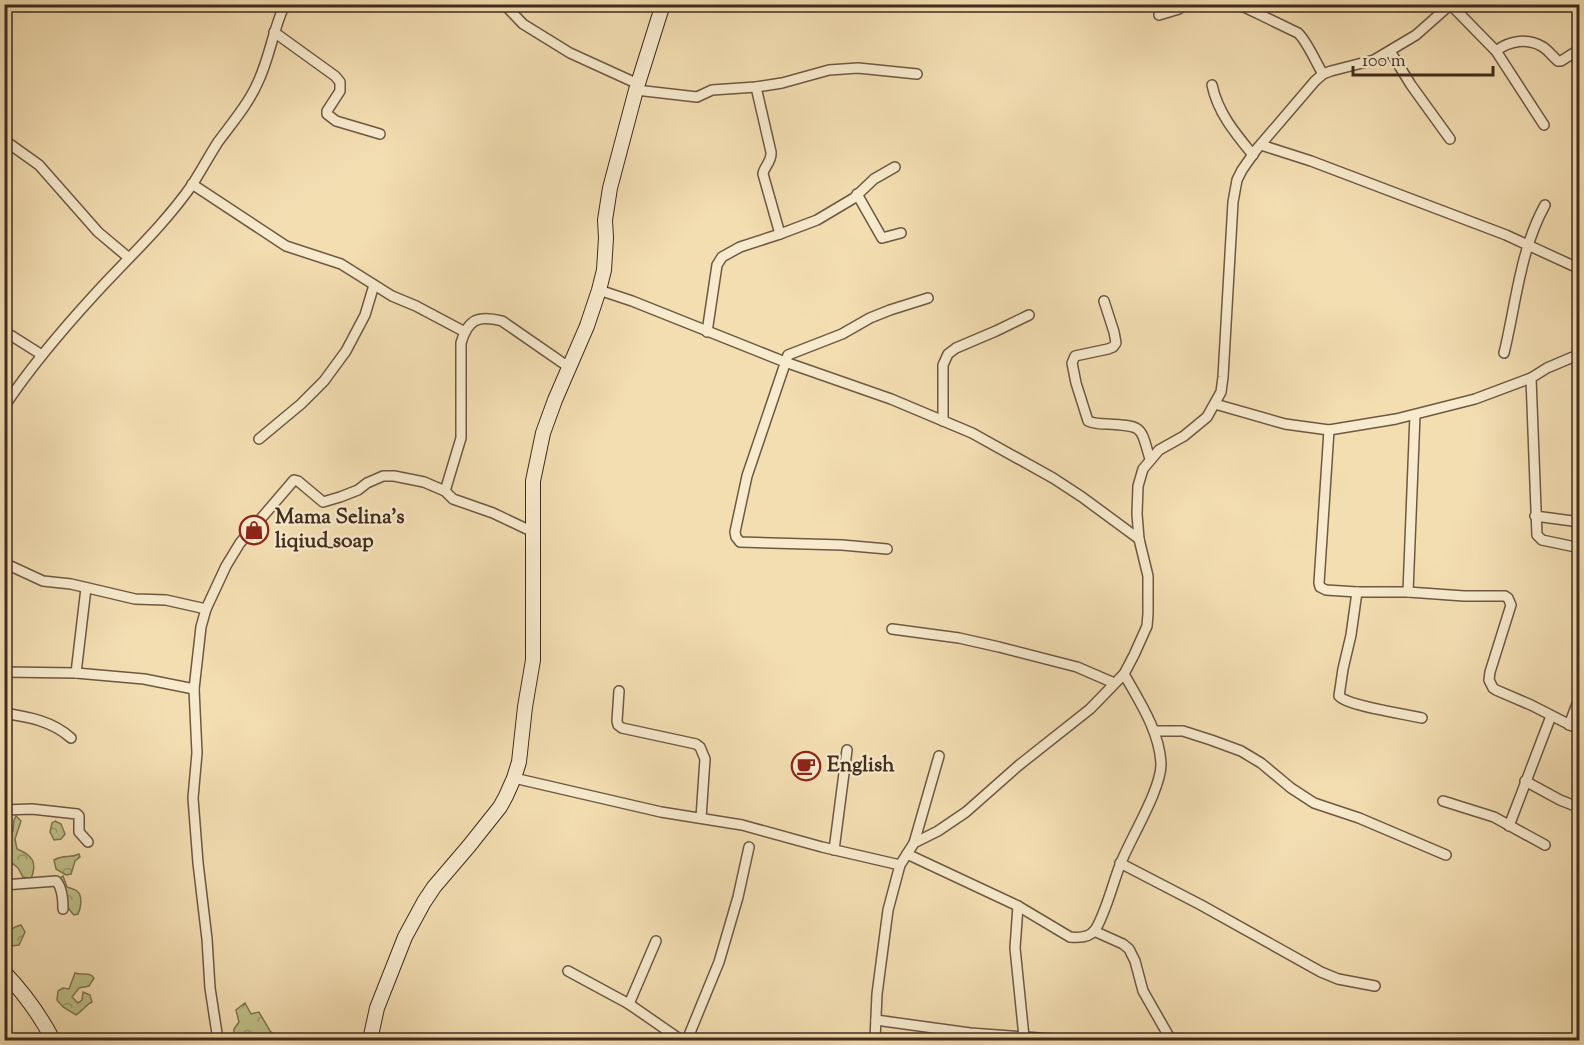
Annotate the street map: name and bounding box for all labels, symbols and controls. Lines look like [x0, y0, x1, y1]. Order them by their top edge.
scale bar [1353, 39, 1492, 77]
text: 100 m [1362, 49, 1406, 75]
place label: Mama Selina's liqiud_soap [275, 503, 405, 557]
shop icon: Mama Selina's liqiud_soap [238, 514, 270, 546]
cafe icon: English [790, 750, 822, 782]
place label: English [827, 751, 895, 781]

